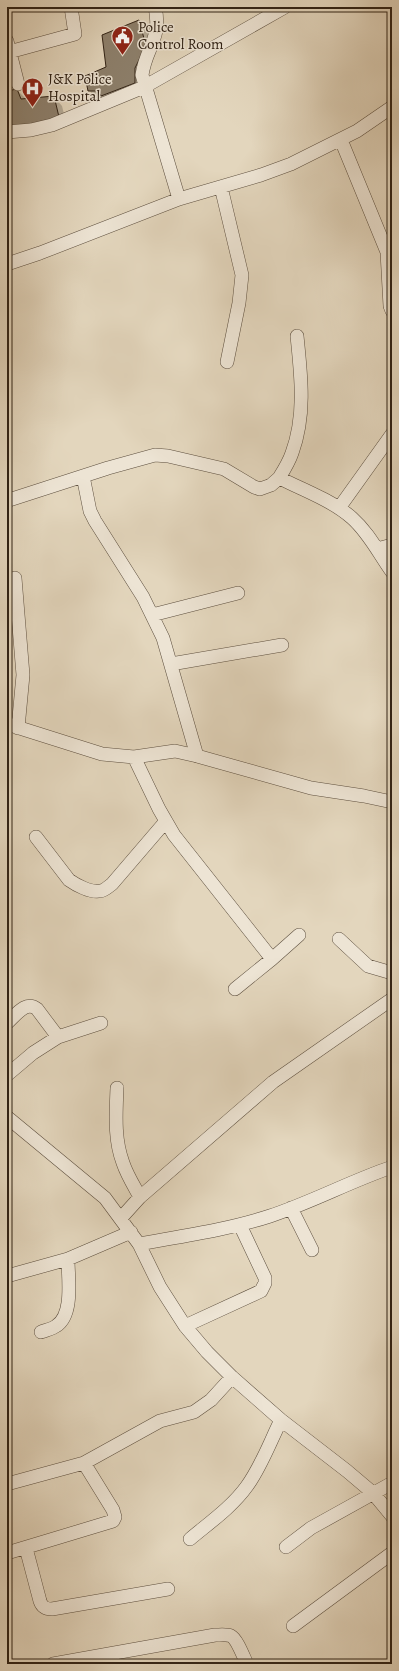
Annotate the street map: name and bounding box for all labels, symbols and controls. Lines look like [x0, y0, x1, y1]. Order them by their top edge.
place label: Police Control Room [138, 17, 224, 54]
public building icon: Police Control Room [110, 23, 136, 56]
place label: J&K Police Hospital [48, 69, 112, 106]
hospital icon: J&K Police Hospital [19, 75, 45, 108]

